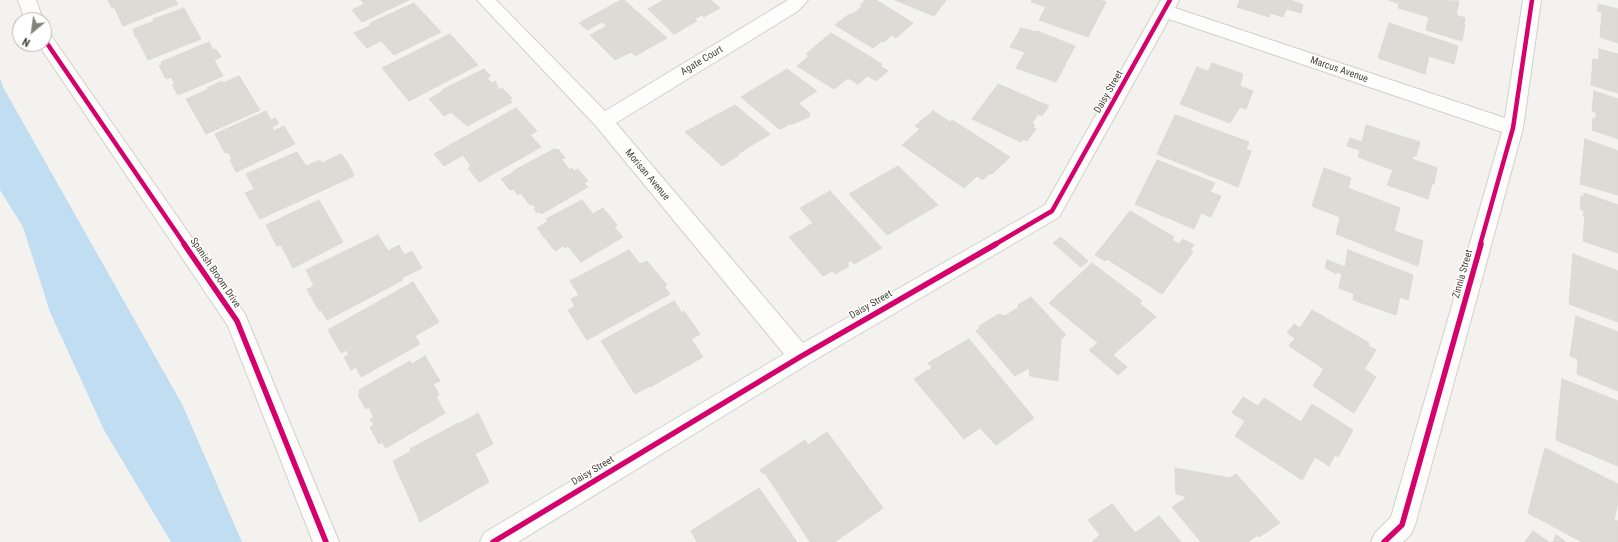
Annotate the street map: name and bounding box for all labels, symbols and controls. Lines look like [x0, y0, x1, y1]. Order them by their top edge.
north arrow [12, 12, 52, 52]
text: N [20, 35, 33, 49]
street label: Agate Court [679, 44, 725, 78]
street label: Marcus Avenue [1308, 54, 1370, 86]
street label: Daisy Street [1092, 69, 1126, 115]
street label: Morisan Avenue [622, 147, 672, 203]
street label: Spanish Broom Drive [187, 236, 243, 310]
street label: Zinnia Street [1450, 248, 1476, 300]
street label: Daisy Street [848, 288, 894, 322]
street label: Daisy Street [570, 454, 616, 488]

